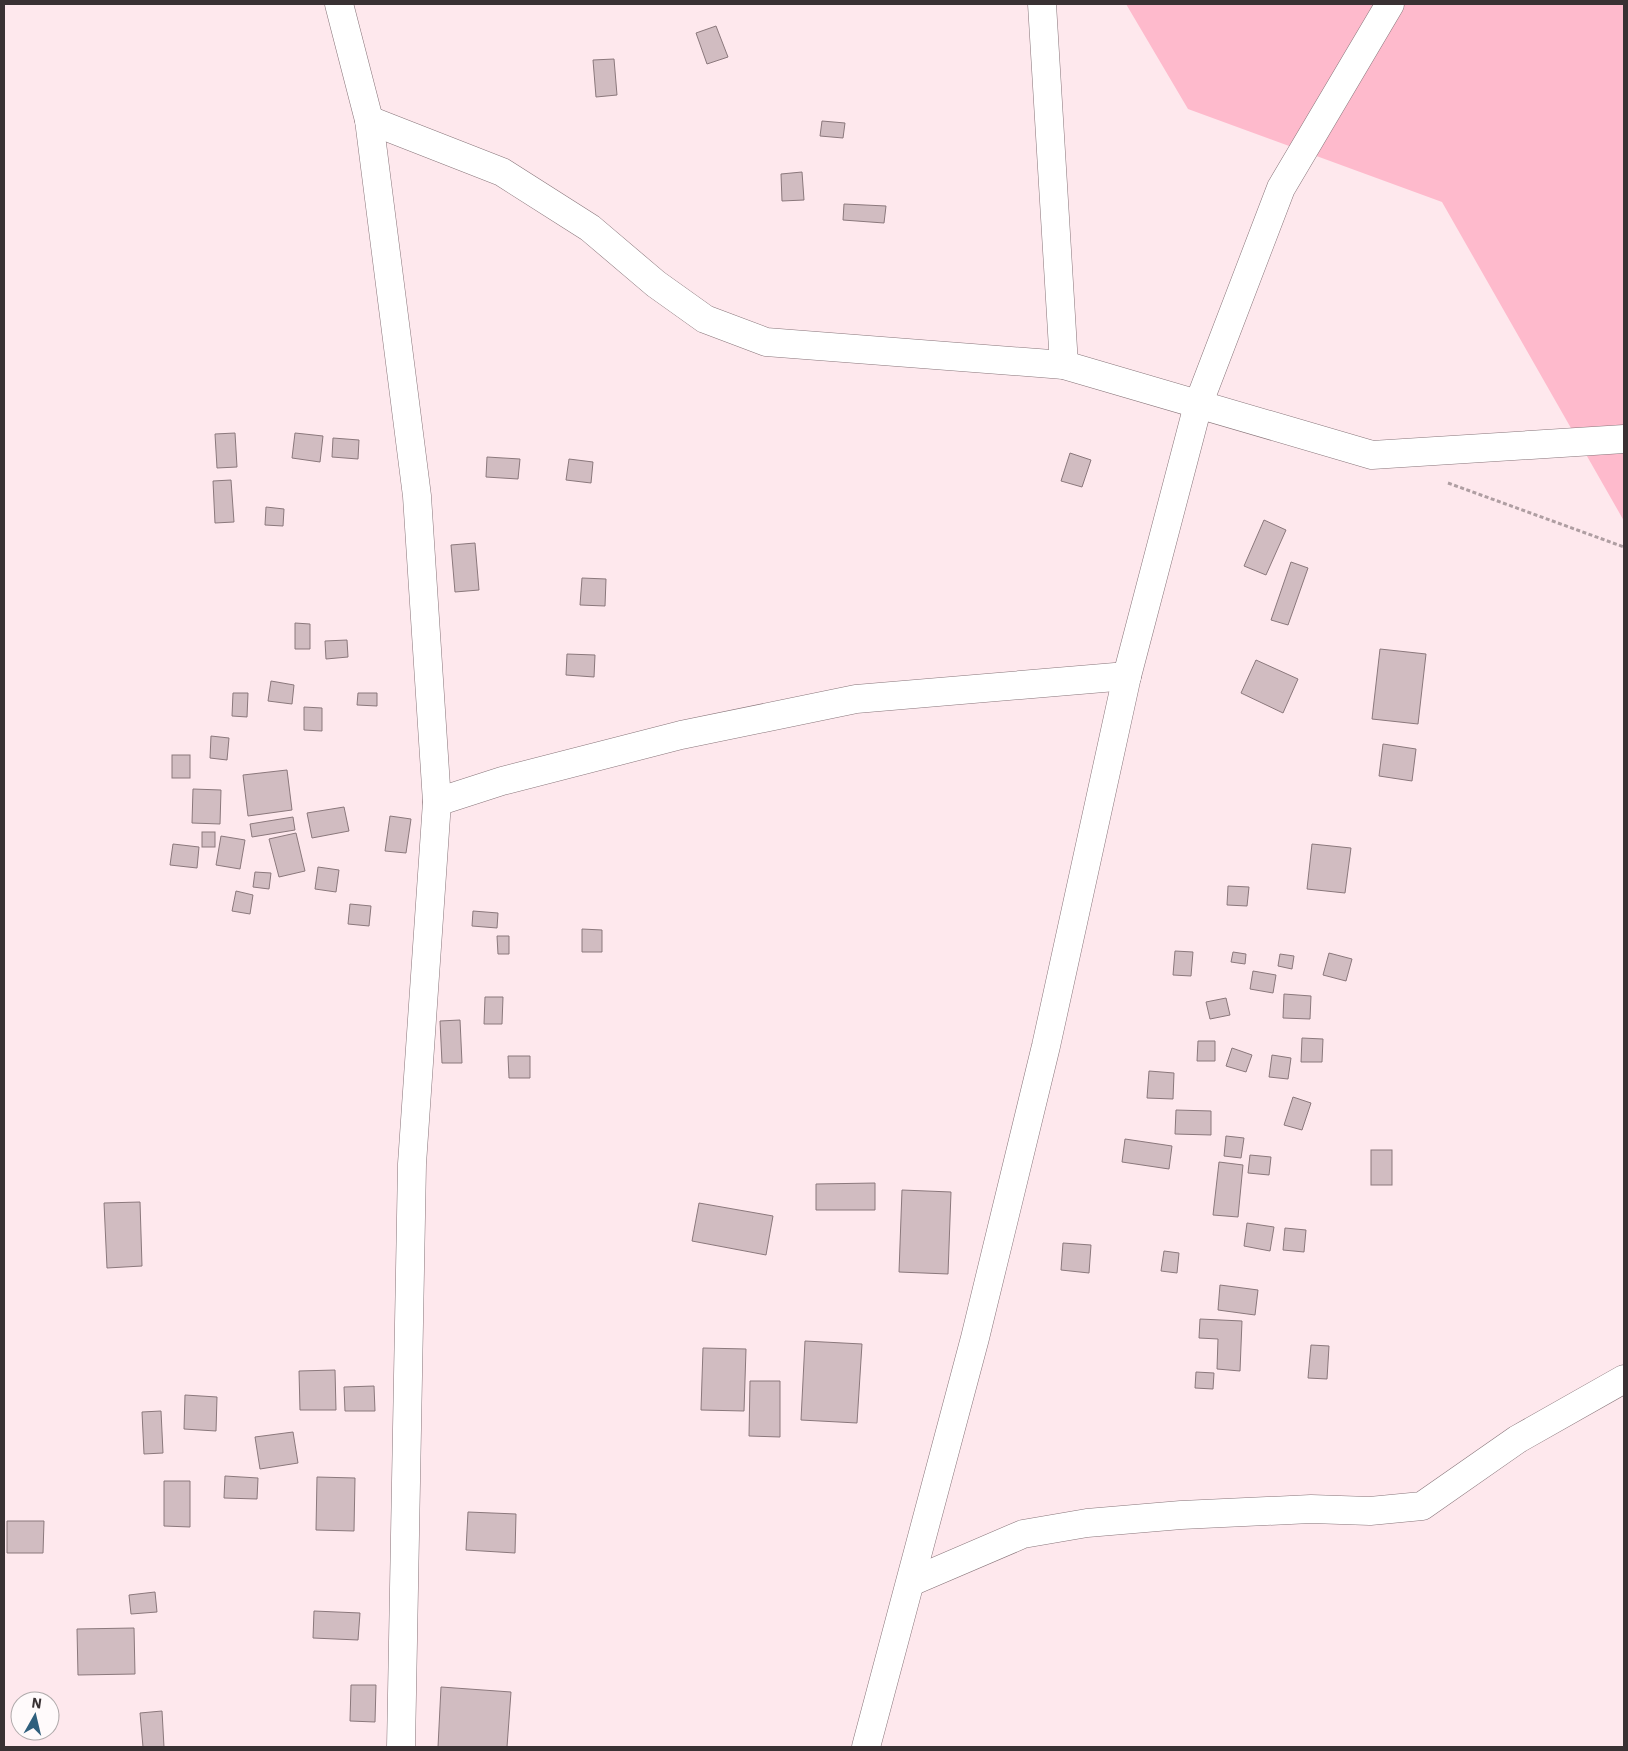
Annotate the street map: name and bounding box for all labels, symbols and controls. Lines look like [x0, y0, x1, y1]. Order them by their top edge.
north arrow [10, 1691, 60, 1741]
text: N [31, 1694, 43, 1713]

